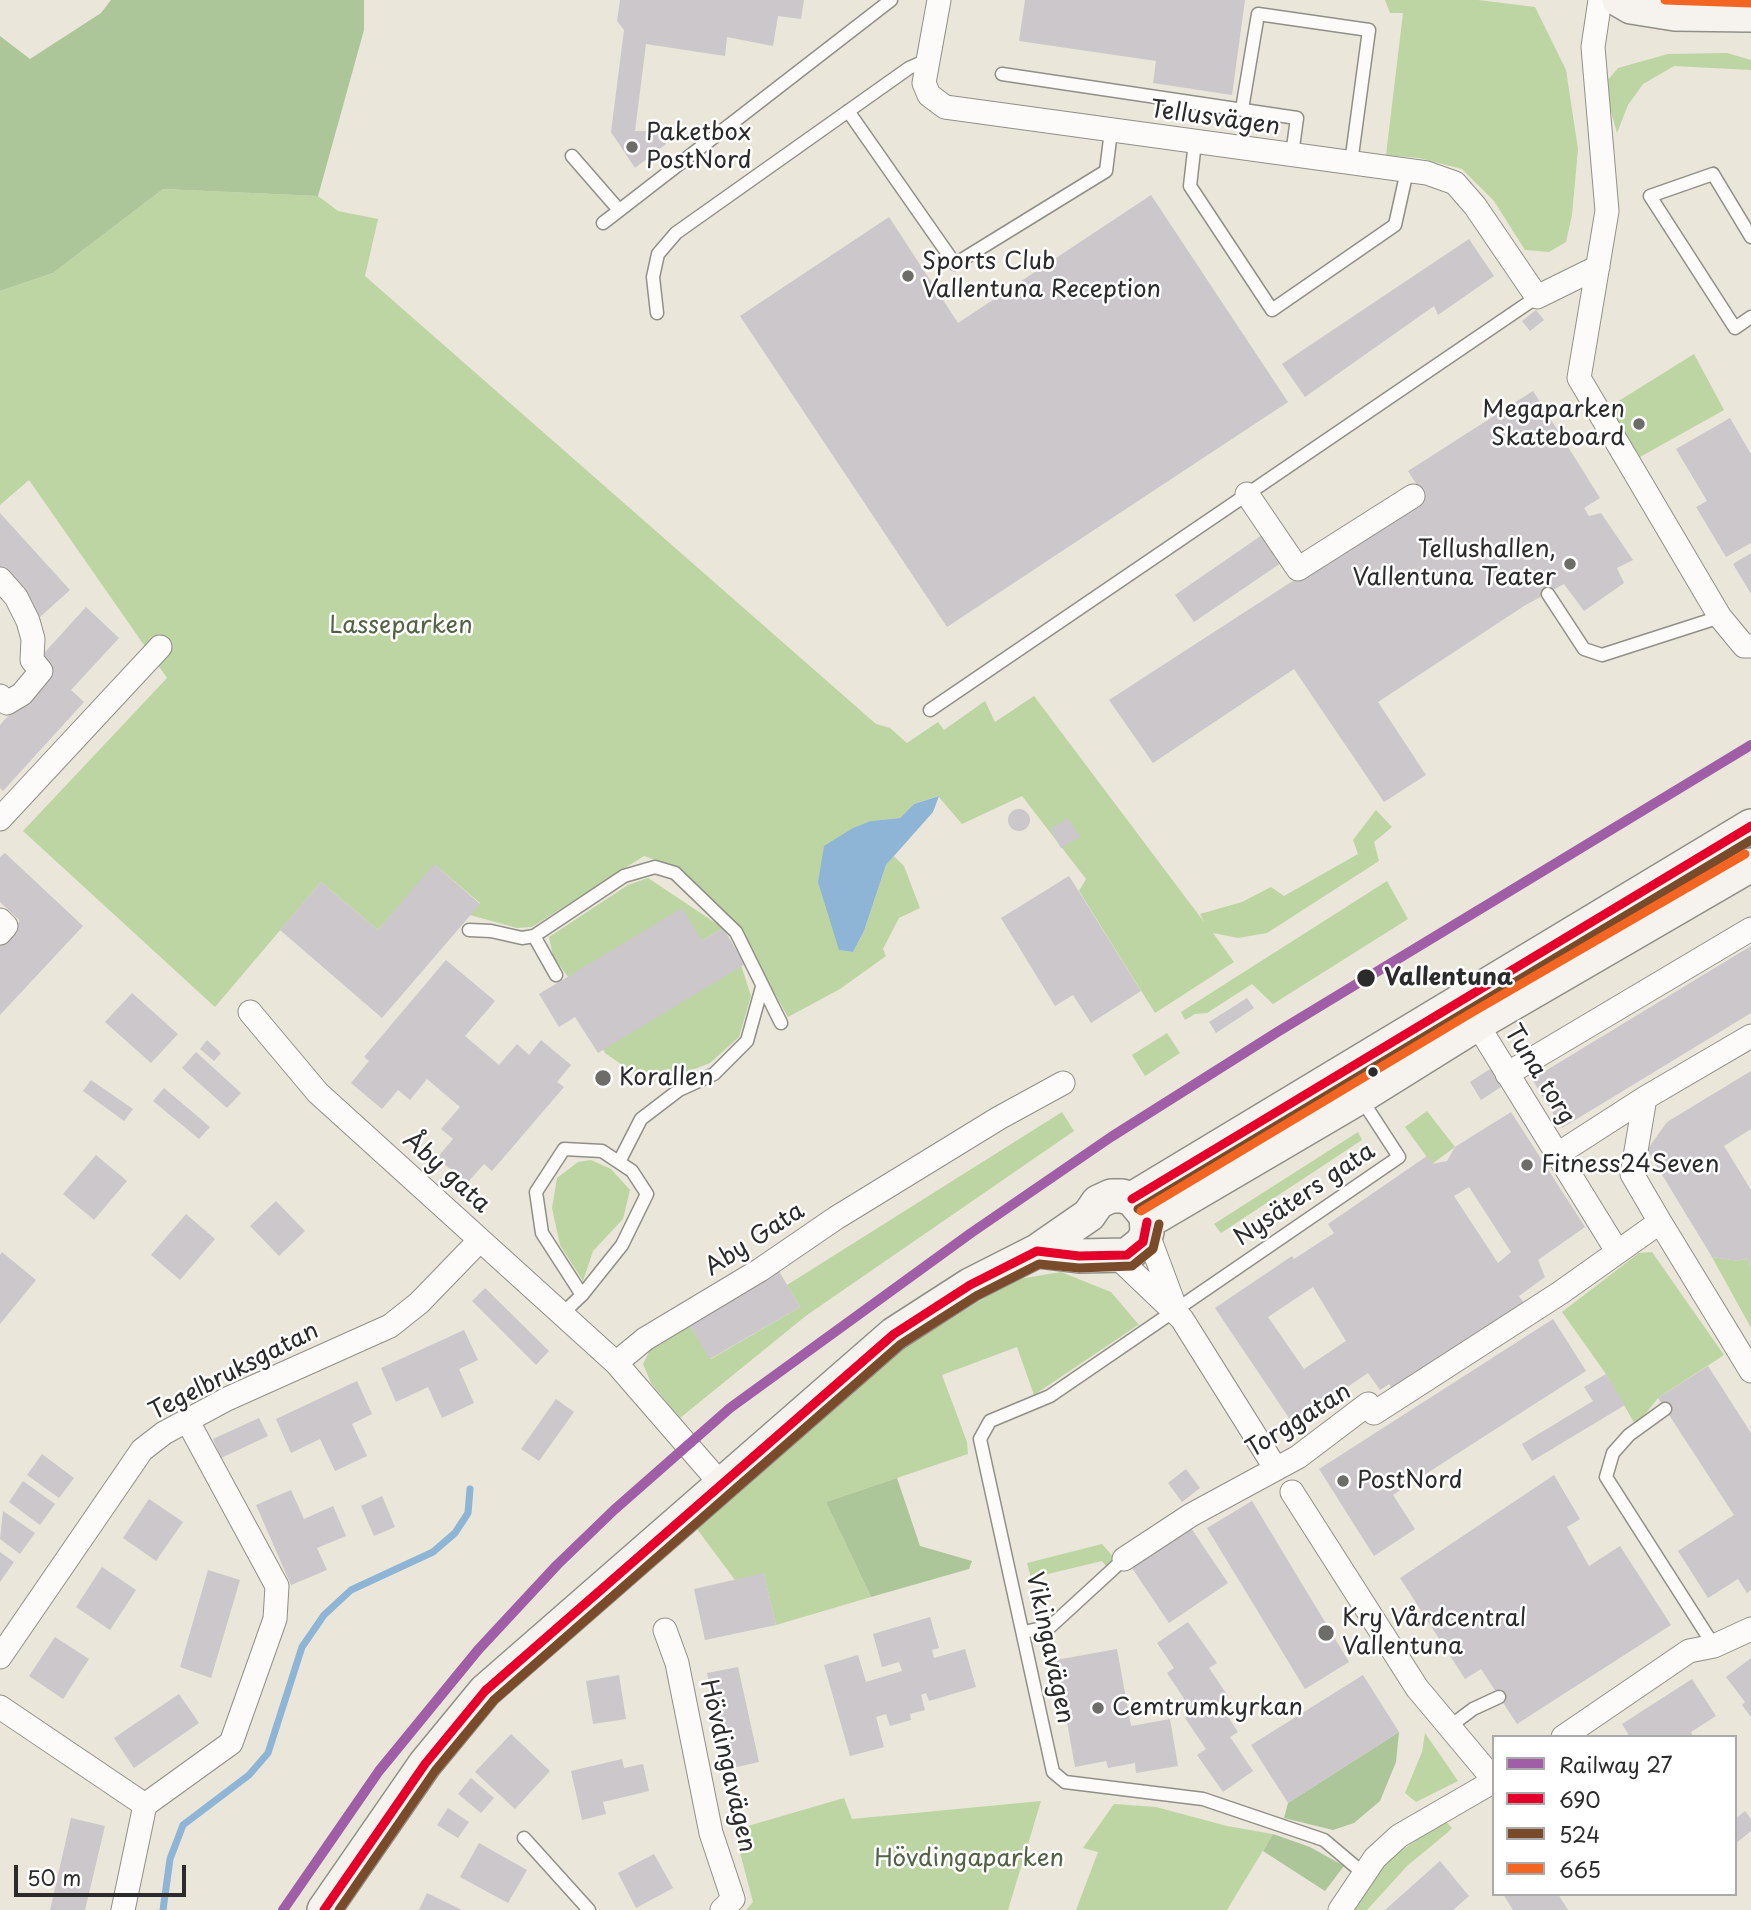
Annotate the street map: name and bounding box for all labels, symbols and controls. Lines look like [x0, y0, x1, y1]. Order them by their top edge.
street label: Tellusvägen [1148, 96, 1282, 142]
place label: Paketbox PostNord [646, 119, 752, 175]
marker: Paketbox PostNord [624, 139, 640, 155]
place label: Sports Club Vallentuna Reception [922, 248, 1161, 304]
marker: Sports Club Vallentuna Reception [900, 268, 916, 284]
place label: Megaparken Skateboard [1482, 396, 1625, 452]
marker: Megaparken Skateboard [1631, 416, 1647, 432]
place label: Tellushallen, Vallentuna Teater [1353, 536, 1556, 592]
marker: Tellushallen, Vallentuna Teater [1562, 556, 1578, 572]
park label: Lasseparken [329, 612, 473, 640]
place label: Vallentuna [1384, 964, 1513, 992]
marker: Vallentuna [1355, 967, 1377, 989]
street label: Tuna torg [1497, 1020, 1581, 1130]
place label: Korallen [619, 1064, 714, 1092]
unlabelled marker [1366, 1065, 1380, 1079]
marker: Korallen [593, 1068, 613, 1088]
street label: Åby gata [397, 1126, 495, 1220]
street label: Nysäters gata [1229, 1137, 1381, 1253]
place label: Fitness24Seven [1541, 1151, 1719, 1179]
marker: Fitness24Seven [1519, 1157, 1535, 1173]
street label: Aby Gata [700, 1197, 810, 1283]
street label: Tegelbruksgatan [144, 1317, 324, 1427]
street label: Torggatan [1241, 1378, 1357, 1464]
place label: PostNord [1357, 1467, 1463, 1495]
marker: PostNord [1335, 1473, 1351, 1489]
street label: Vikingavägen [1019, 1570, 1079, 1726]
place label: Kry Vårdcentral Vallentuna [1342, 1605, 1527, 1661]
marker: Kry Vårdcentral Vallentuna [1316, 1623, 1336, 1643]
street label: Hövdingavägen [693, 1677, 761, 1855]
place label: Cemtrumkyrkan [1112, 1694, 1303, 1722]
marker: Cemtrumkyrkan [1090, 1700, 1106, 1716]
legend [1492, 1735, 1737, 1896]
text: Railway 27 [1559, 1748, 1673, 1780]
text: 690 [1559, 1783, 1601, 1815]
text: 524 [1559, 1818, 1600, 1850]
park label: Hövdingaparken [874, 1845, 1064, 1873]
scale bar [18, 1850, 189, 1894]
text: 665 [1559, 1853, 1601, 1885]
text: 50 m [27, 1861, 81, 1893]

